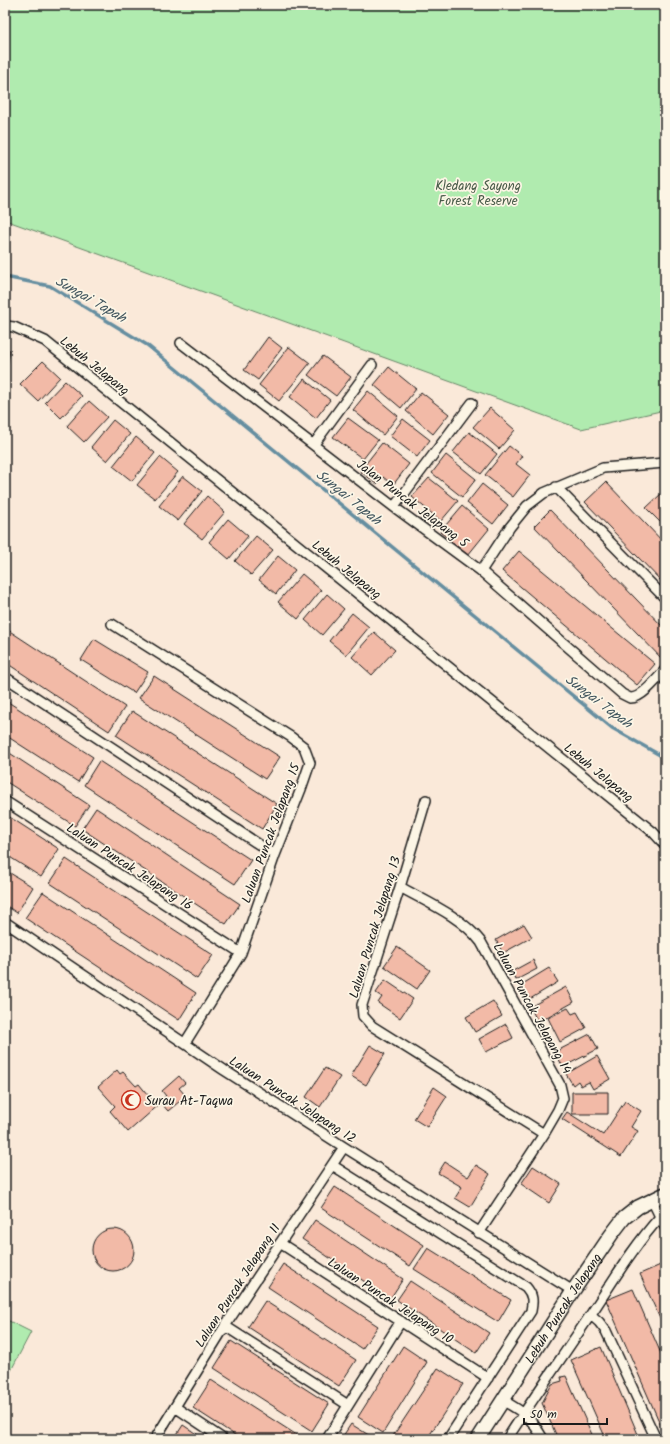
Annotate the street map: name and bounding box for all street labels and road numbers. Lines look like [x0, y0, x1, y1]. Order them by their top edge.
street label: Lebuh Jelapang [54, 331, 134, 401]
street label: Jalan Puncak Jelapang 5 [352, 455, 473, 554]
street label: Lebuh Jelapang [306, 535, 386, 605]
street label: Lebuh Jelapang [558, 738, 638, 808]
street label: Laluan Puncak Jelapang 15 [236, 760, 307, 906]
street label: Laluan Puncak Jelapang 16 [62, 818, 197, 916]
street label: Laluan Puncak Jelapang 13 [344, 854, 407, 1001]
street label: Laluan Puncak Jelapang 14 [487, 939, 577, 1078]
street label: Laluan Puncak Jelapang 12 [224, 1051, 360, 1149]
street label: Laluan Puncak Jelapang 11 [190, 1220, 286, 1352]
street label: Lebuh Puncak Jelapang [520, 1249, 608, 1368]
street label: Laluan Puncak Jelapang 10 [323, 1252, 458, 1350]

